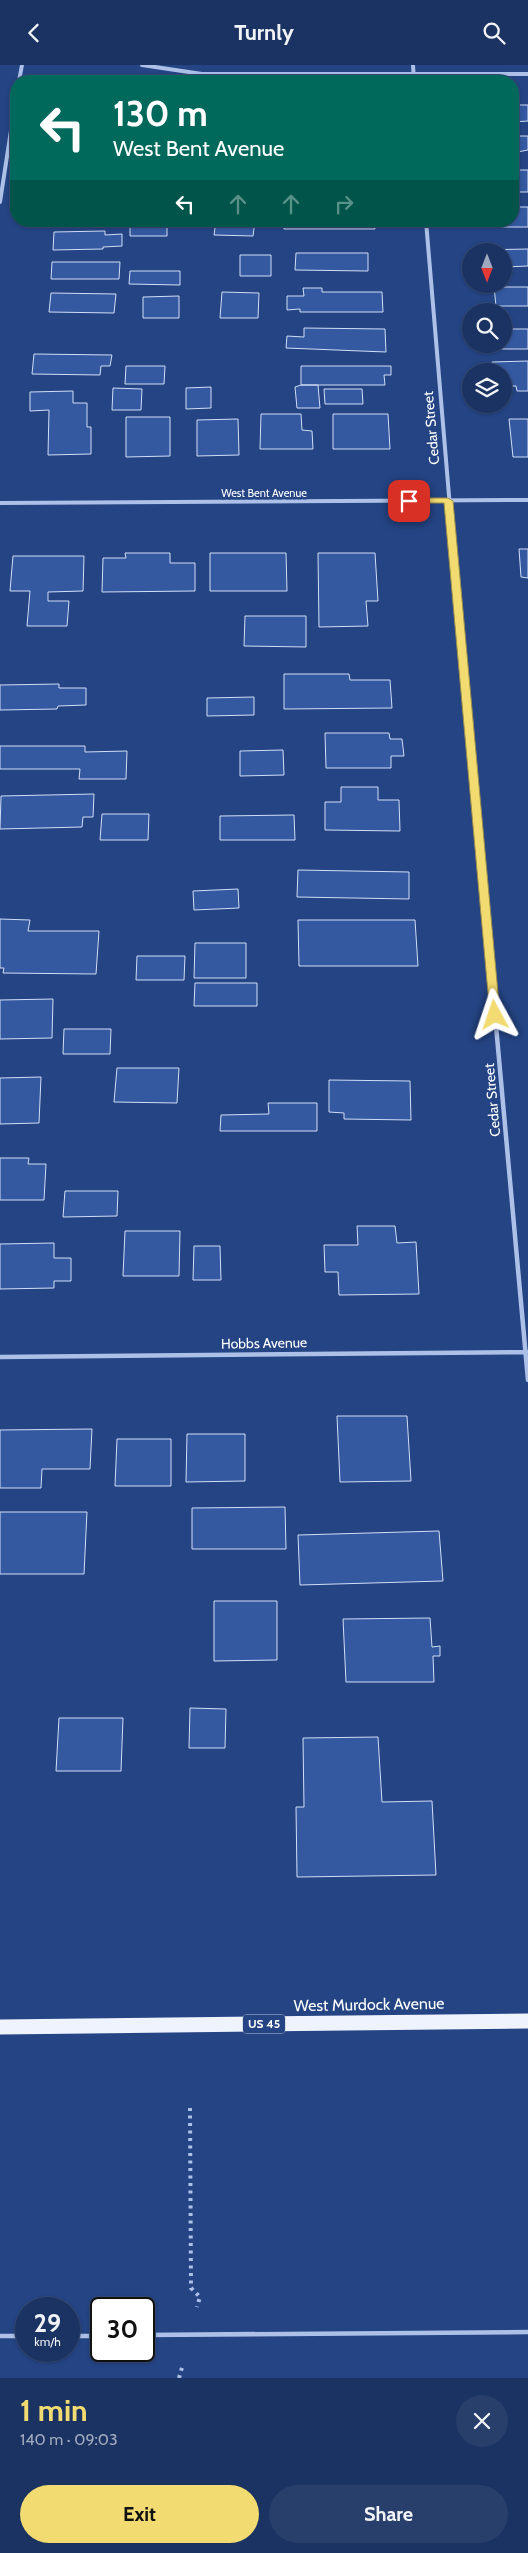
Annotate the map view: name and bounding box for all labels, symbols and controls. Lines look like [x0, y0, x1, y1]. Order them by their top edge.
icon: back [20, 19, 48, 47]
text: Turnly [234, 19, 294, 46]
icon: search [480, 19, 508, 47]
text: 130 m [113, 92, 208, 135]
icon: left [30, 95, 95, 160]
text: West Bent Avenue [113, 135, 284, 162]
icon: left [171, 190, 199, 218]
icon: ahead [224, 190, 252, 218]
icon: ahead [277, 190, 305, 218]
icon: right [330, 190, 358, 218]
north arrow [462, 243, 512, 293]
map controls [462, 243, 512, 413]
button: search [462, 303, 512, 353]
button: layers [462, 363, 512, 413]
street label: Cedar Street [419, 390, 443, 465]
pin [388, 480, 430, 522]
street label: West Bent Avenue [221, 486, 307, 500]
icon: arrive [395, 487, 423, 515]
position arrow [468, 988, 520, 1040]
street label: Cedar Street [480, 1062, 504, 1137]
street label: Hobbs Avenue [221, 1333, 307, 1353]
street label: West Murdock Avenue [293, 1994, 445, 2015]
road number: US 45 [243, 2015, 285, 2033]
speed limit sign: 30 [90, 2297, 155, 2362]
text: 29 [34, 2308, 61, 2338]
text: km/h [34, 2334, 61, 2349]
text: 1 min [20, 2392, 88, 2429]
button: close [456, 2395, 508, 2447]
text: 140 m · 09:03 [20, 2430, 118, 2449]
button: Exit [20, 2485, 259, 2543]
button: Share [269, 2485, 508, 2543]

